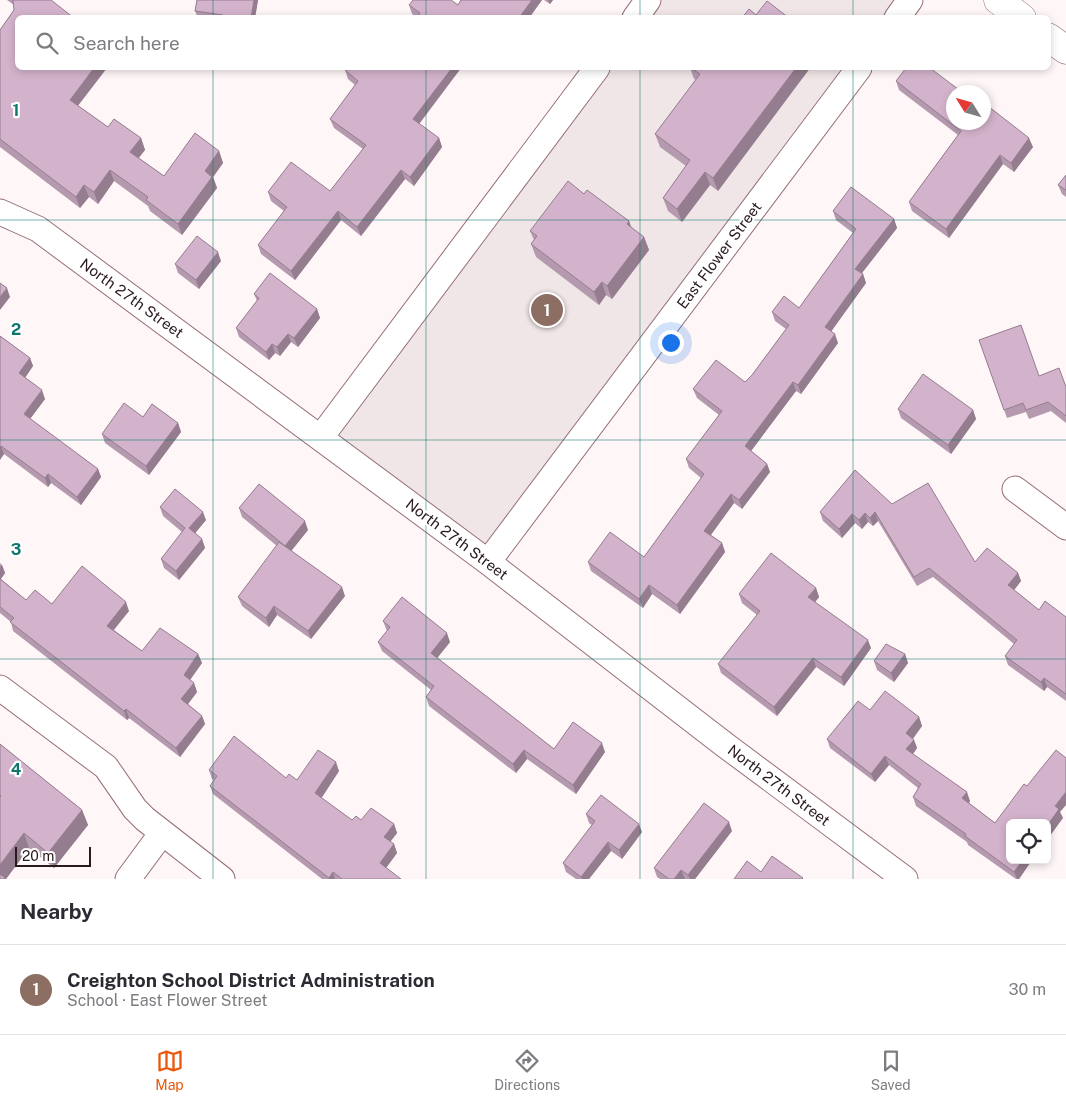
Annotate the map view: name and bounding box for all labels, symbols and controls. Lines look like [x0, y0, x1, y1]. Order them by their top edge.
search box [15, 15, 1051, 70]
icon: search [33, 29, 61, 57]
text: Search here [73, 32, 180, 54]
north arrow [946, 85, 991, 130]
text: 1 [13, 101, 19, 120]
street label: East Flower Street [673, 198, 765, 312]
street label: North 27th Street [77, 255, 187, 341]
pin: 1 [531, 291, 563, 329]
text: 2 [11, 320, 21, 339]
your location [658, 330, 684, 356]
street label: North 27th Street [403, 495, 511, 583]
text: 3 [11, 540, 21, 559]
street label: North 27th Street [725, 741, 833, 829]
text: 4 [11, 760, 22, 779]
map controls [1006, 819, 1051, 864]
button: locate [1006, 819, 1051, 864]
scale bar [15, 844, 91, 867]
text: 20 m [22, 848, 54, 864]
text: Nearby [20, 899, 93, 924]
text: Creighton School District Administration [67, 969, 435, 991]
text: 1 [33, 980, 39, 999]
text: 30 m [1009, 980, 1046, 999]
text: School · East Flower Street [67, 991, 268, 1010]
tab: Map [155, 1047, 184, 1093]
tab: Directions [494, 1047, 560, 1093]
tab: Saved [871, 1047, 911, 1093]

